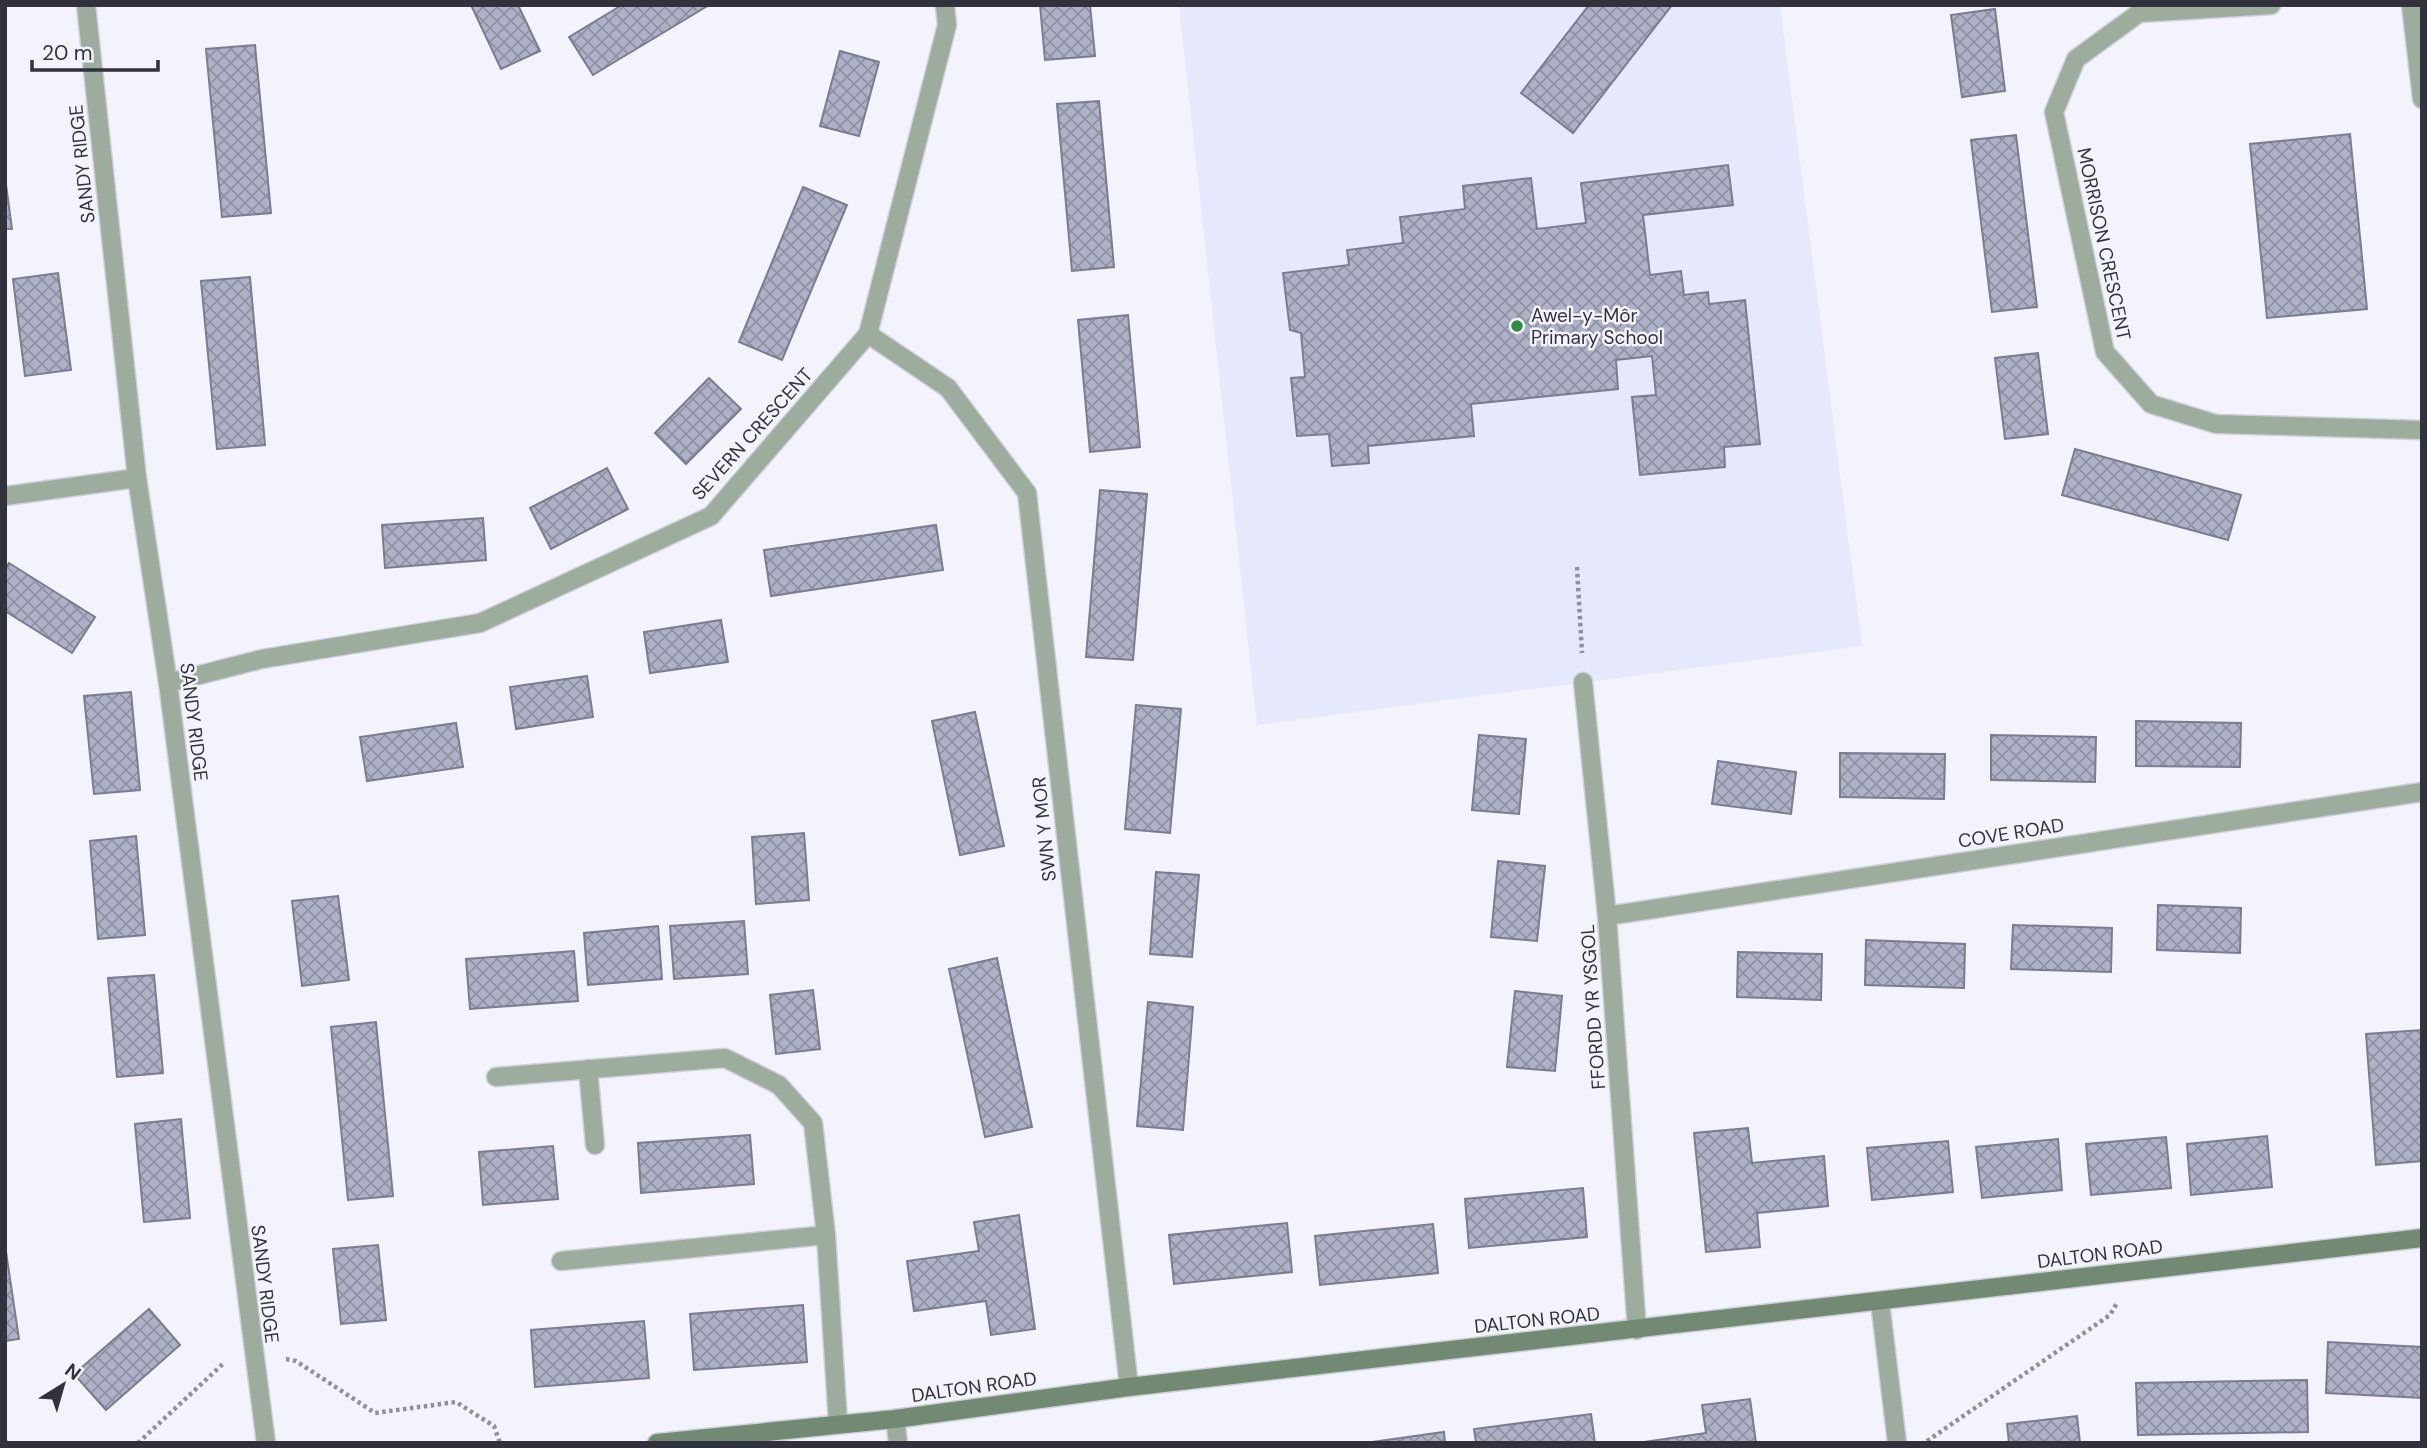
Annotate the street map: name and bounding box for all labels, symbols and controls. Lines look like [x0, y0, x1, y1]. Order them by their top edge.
scale bar [32, 28, 158, 72]
text: 20 m [42, 39, 93, 67]
street label: SANDY RIDGE [63, 104, 101, 224]
street label: MORRISON CRESCENT [2071, 145, 2137, 343]
place label: Awel-y-Môr Primary School [1531, 303, 1663, 350]
marker: Awel-y-Môr Primary School [1509, 318, 1525, 334]
street label: SEVERN CRESCENT [686, 362, 818, 505]
street label: SANDY RIDGE [174, 661, 214, 783]
street label: SWN Y MOR [1026, 775, 1062, 883]
street label: COVE ROAD [1956, 812, 2066, 854]
street label: FFORDD YR YSGOL [1575, 924, 1611, 1090]
street label: SANDY RIDGE [245, 1223, 285, 1345]
street label: DALTON ROAD [2036, 1234, 2164, 1274]
street label: DALTON ROAD [1473, 1301, 1601, 1339]
north arrow [28, 1350, 98, 1420]
text: N [60, 1358, 86, 1386]
street label: DALTON ROAD [910, 1366, 1038, 1408]

